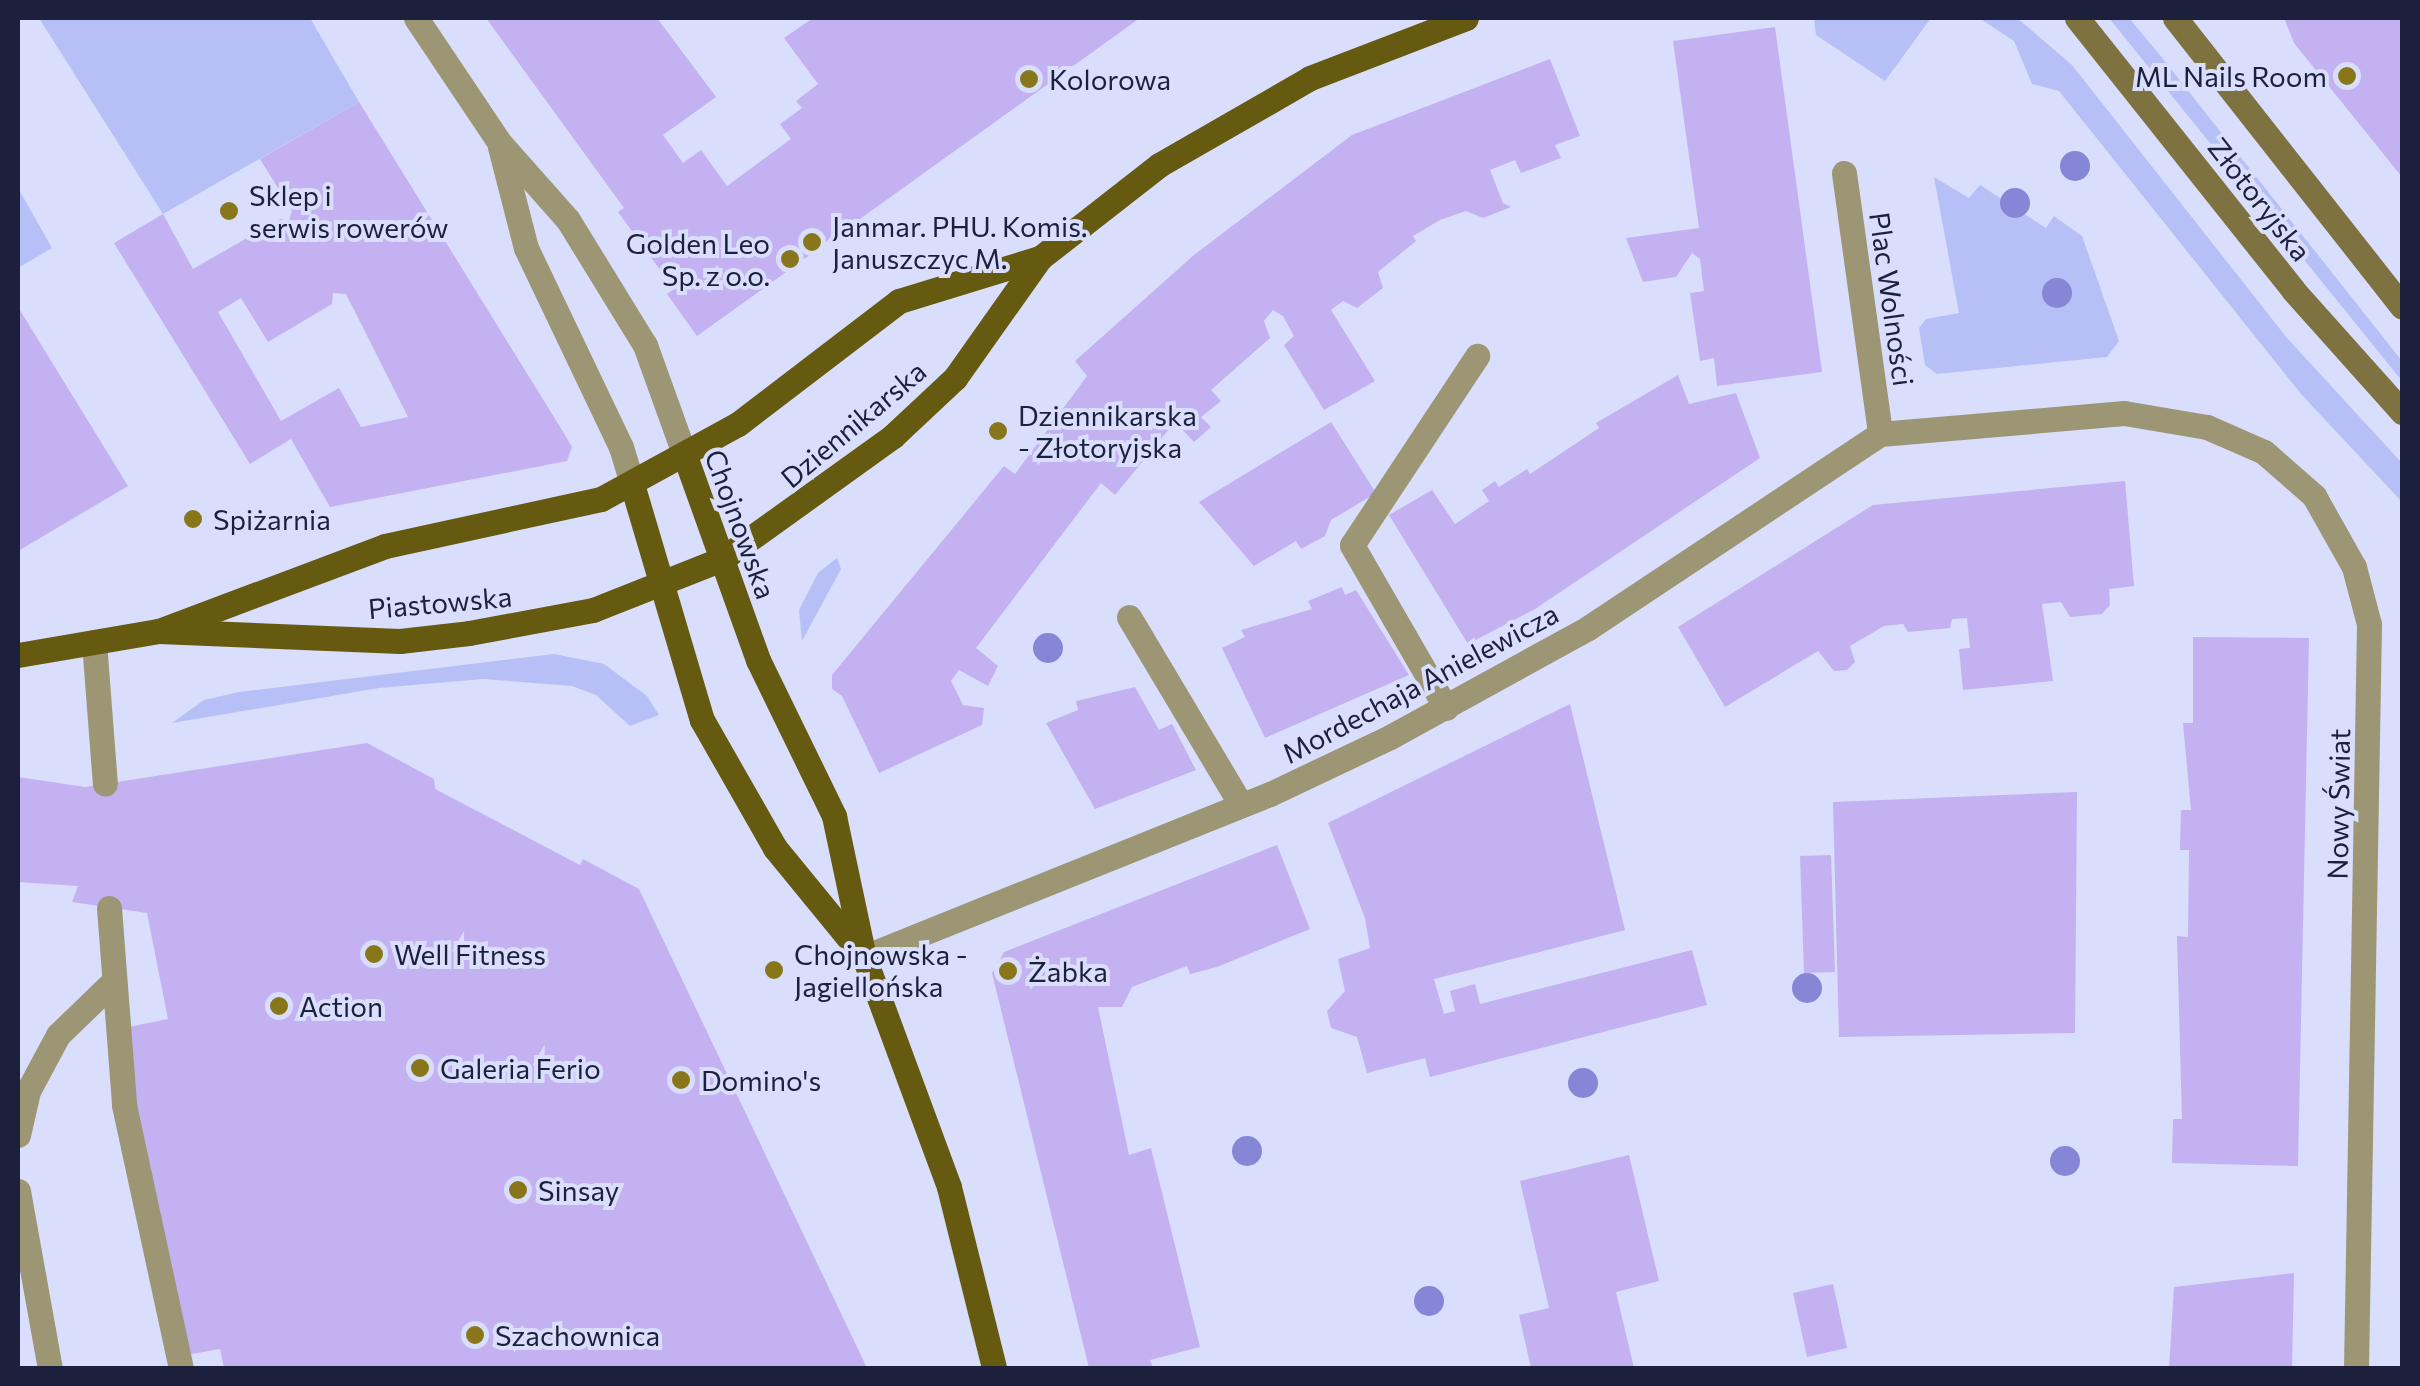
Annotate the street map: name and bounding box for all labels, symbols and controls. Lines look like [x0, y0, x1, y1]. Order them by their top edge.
place label: ML Nails Room [2135, 59, 2327, 93]
place label: Kolorowa [1049, 62, 1171, 96]
marker: ML Nails Room [2336, 65, 2358, 87]
marker: Kolorowa [1018, 68, 1040, 90]
street label: Złotoryjska [2202, 131, 2318, 267]
place label: Sklep i serwis rowerów [249, 178, 448, 244]
marker: Sklep i serwis rowerów [218, 200, 240, 222]
place label: Janmar. PHU. Komis. Januszczyc M. [832, 209, 1087, 275]
street label: Plac Wolności [1863, 210, 1921, 388]
place label: Golden Leo Sp. z o.o. [626, 226, 770, 292]
marker: Janmar. PHU. Komis. Januszczyc M. [801, 231, 823, 253]
marker: Golden Leo Sp. z o.o. [779, 248, 801, 270]
street label: Dziennikarska [774, 354, 932, 494]
place label: Dziennikarska - Złotoryjska [1018, 398, 1197, 464]
marker: Dziennikarska - Złotoryjska [987, 420, 1009, 442]
street label: Chojnowska [698, 445, 784, 603]
place label: Spiżarnia [213, 502, 331, 536]
marker: Spiżarnia [182, 508, 204, 530]
street label: Piastowska [367, 579, 513, 625]
street label: Mordechaja Anielewicza [1276, 596, 1564, 770]
street label: Nowy Świat [2320, 728, 2356, 880]
place label: Well Fitness [394, 937, 546, 971]
place label: Chojnowska - Jagiellońska [794, 937, 967, 1003]
marker: Well Fitness [363, 943, 385, 965]
place label: Żabka [1028, 954, 1108, 988]
marker: Chojnowska - Jagiellońska [763, 959, 785, 981]
marker: Żabka [997, 960, 1019, 982]
place label: Action [299, 989, 383, 1023]
marker: Action [268, 995, 290, 1017]
place label: Galeria Ferio [440, 1051, 601, 1085]
marker: Galeria Ferio [409, 1057, 431, 1079]
place label: Domino's [701, 1063, 821, 1097]
marker: Domino's [670, 1069, 692, 1091]
place label: Sinsay [538, 1173, 619, 1207]
marker: Sinsay [507, 1179, 529, 1201]
place label: Szachownica [495, 1318, 660, 1352]
marker: Szachownica [464, 1324, 486, 1346]

